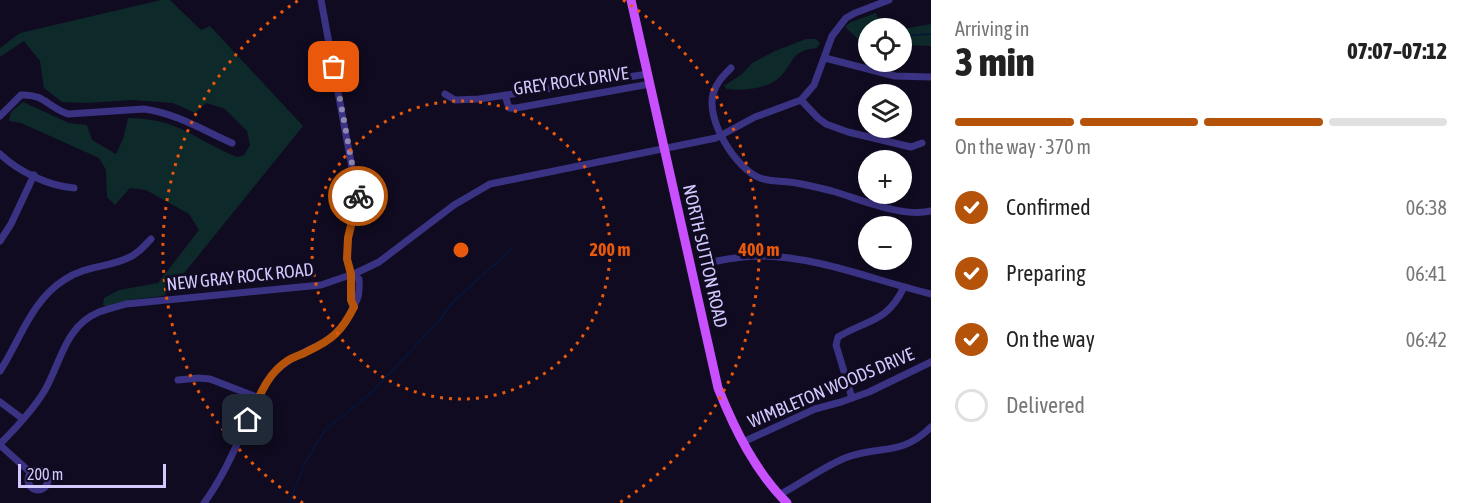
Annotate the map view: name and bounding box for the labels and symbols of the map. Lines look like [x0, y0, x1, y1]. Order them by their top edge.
pin [308, 41, 359, 92]
street label: GREY ROCK DRIVE [512, 62, 630, 99]
courier [328, 166, 388, 226]
street label: NORTH SUTTON ROAD [679, 182, 732, 330]
text: 200 m [590, 239, 630, 260]
text: 400 m [738, 239, 779, 260]
centre of rings [451, 240, 471, 260]
street label: NEW GRAY ROCK ROAD [165, 258, 314, 295]
street label: WIMBLETON WOODS DRIVE [745, 343, 917, 432]
pin [222, 394, 273, 445]
scale bar [18, 461, 166, 488]

